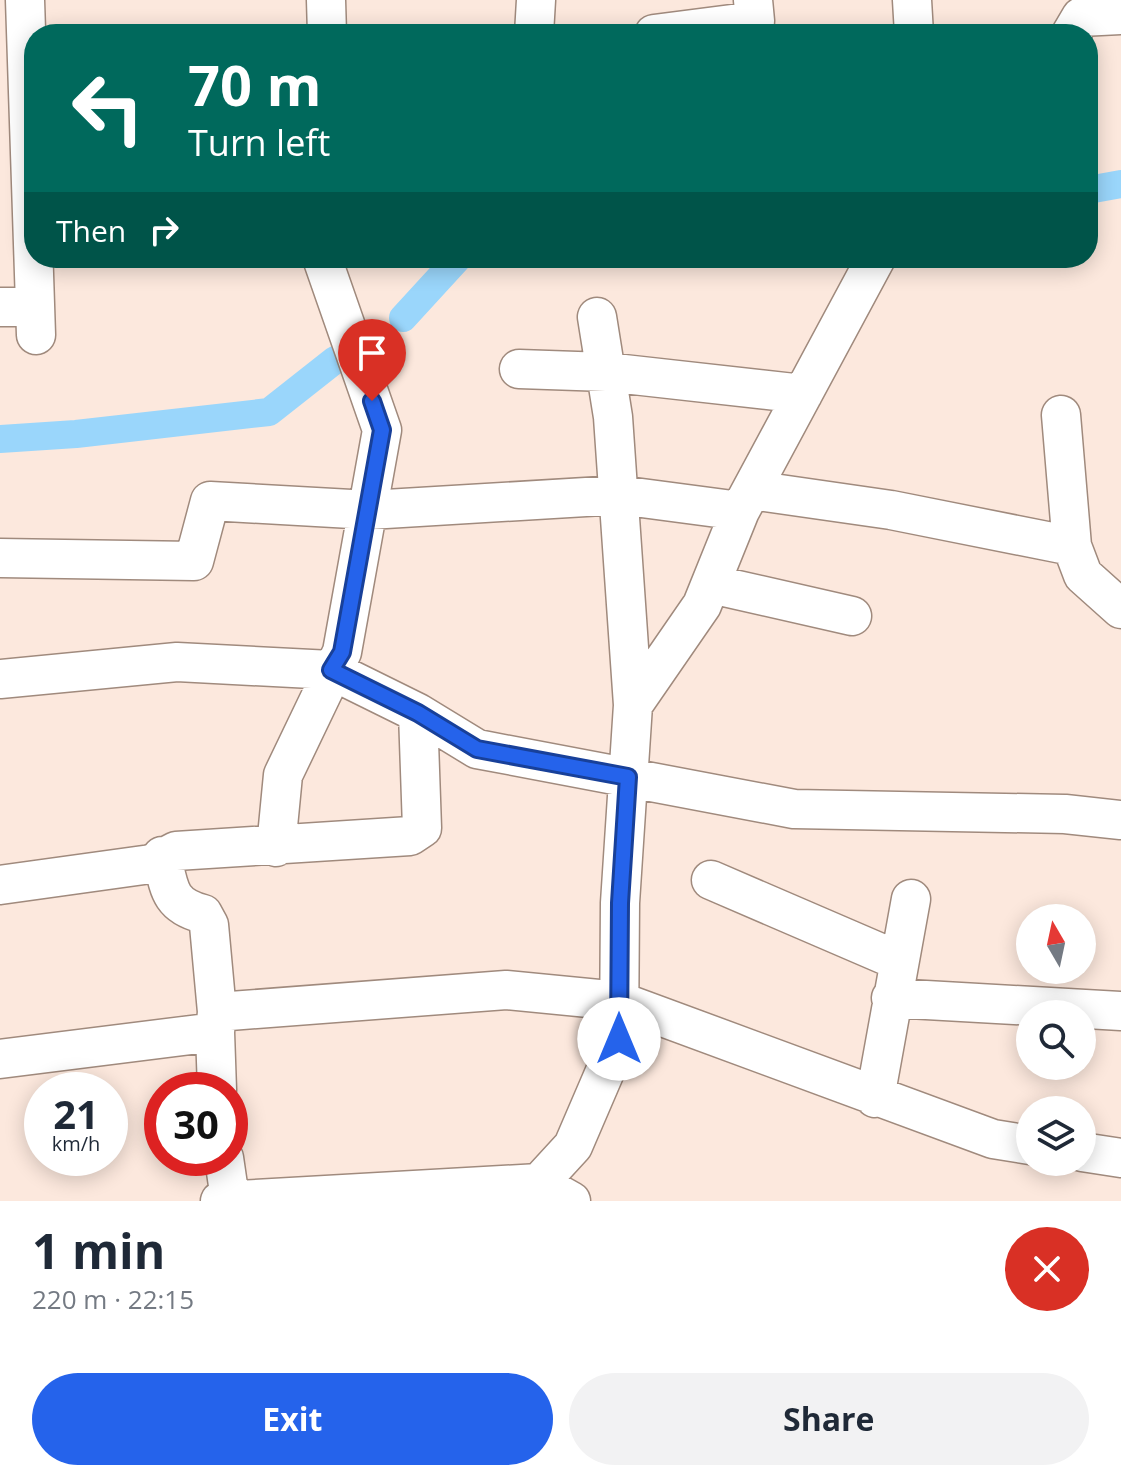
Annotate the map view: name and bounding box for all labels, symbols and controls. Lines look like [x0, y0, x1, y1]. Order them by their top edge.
text: 70 m [188, 46, 322, 122]
icon: left [56, 56, 160, 160]
text: Turn left [188, 118, 330, 167]
icon: right [142, 208, 186, 252]
text: Then [56, 210, 126, 251]
pin [338, 319, 406, 401]
icon: arrive [350, 331, 394, 375]
north arrow [1016, 904, 1096, 984]
map controls [1016, 904, 1096, 1176]
position arrow [577, 997, 661, 1081]
button: search [1016, 1000, 1096, 1080]
speed limit sign: 30 [144, 1072, 248, 1176]
text: 21 [53, 1086, 99, 1141]
button: layers [1016, 1096, 1096, 1176]
text: km/h [52, 1130, 100, 1157]
text: 1 min [32, 1218, 165, 1283]
button: close [1005, 1227, 1089, 1311]
text: 220 m · 22:15 [32, 1281, 194, 1317]
button: Exit [32, 1373, 553, 1465]
button: Share [569, 1373, 1089, 1465]

